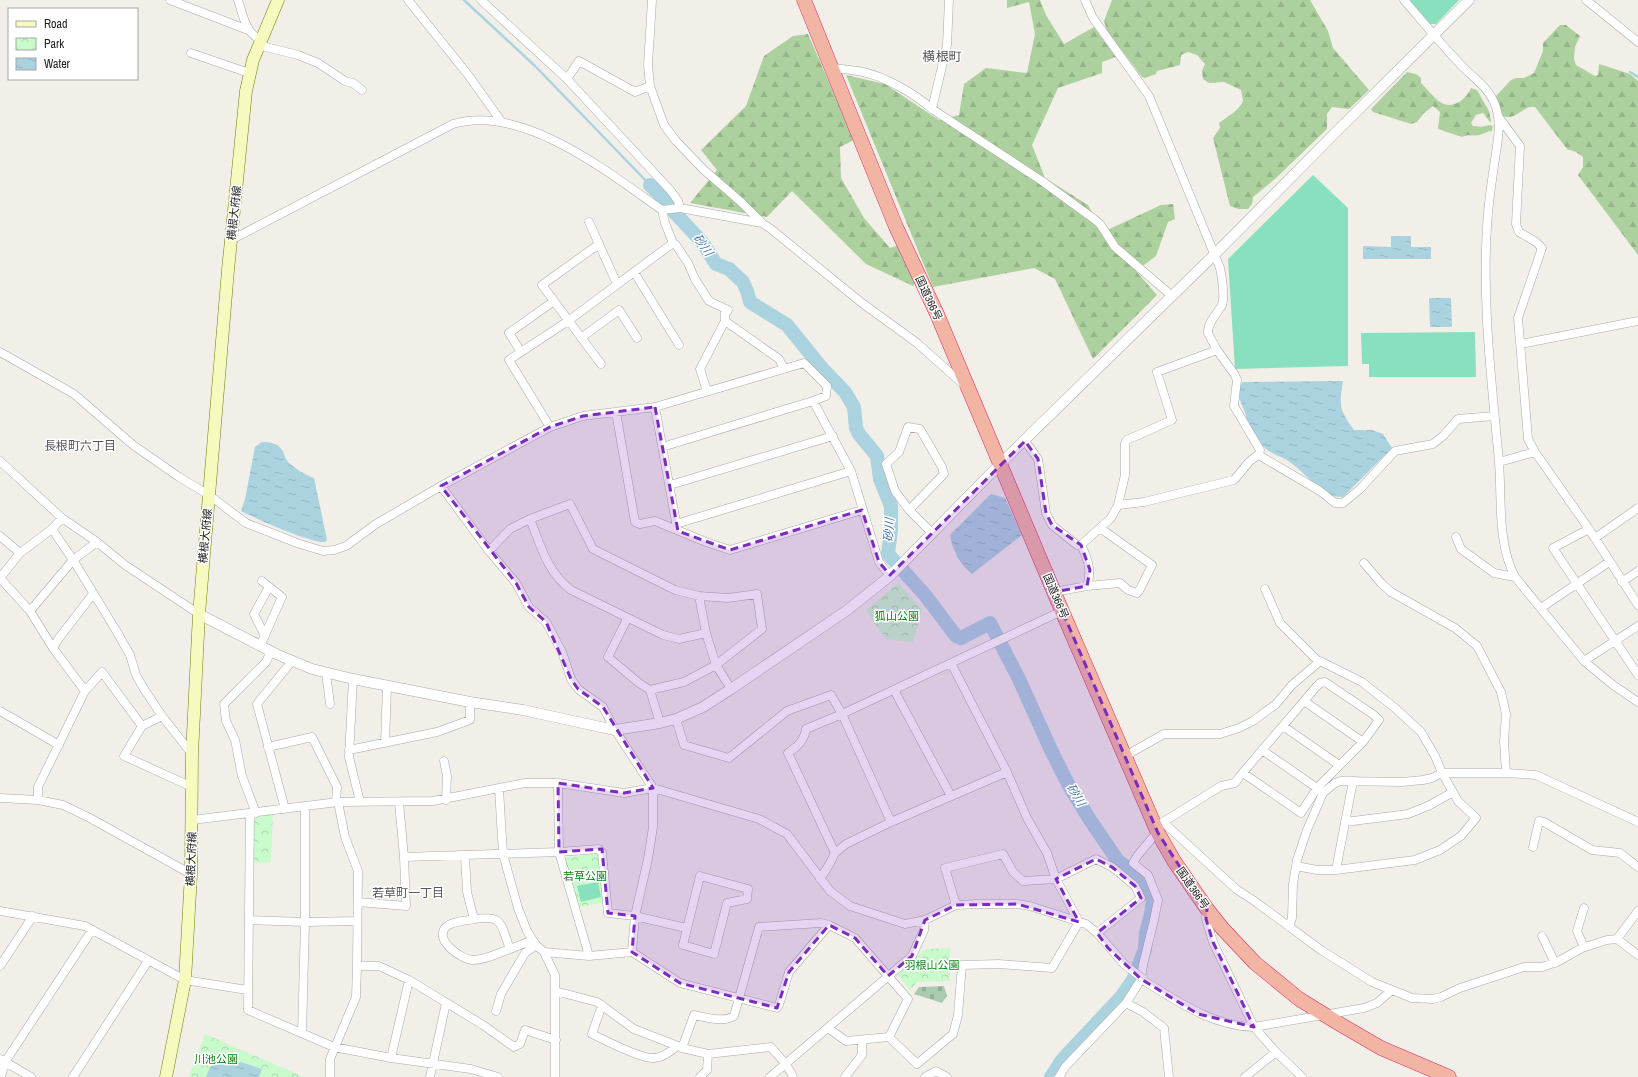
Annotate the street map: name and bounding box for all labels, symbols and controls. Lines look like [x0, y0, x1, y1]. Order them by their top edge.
legend [8, 8, 138, 80]
text: Road [44, 16, 68, 32]
text: Park [44, 36, 64, 52]
district label: 横根町 [922, 48, 962, 65]
text: Water [44, 56, 71, 72]
street label: 横根大府線 [224, 185, 244, 241]
water label: 砂川 [689, 231, 718, 261]
street label: 国道366号 [912, 273, 946, 323]
district label: 長根町六丁目 [44, 438, 116, 454]
street label: 横根大府線 [196, 508, 214, 564]
water label: 砂川 [880, 515, 898, 543]
street label: 国道366号 [1040, 571, 1072, 621]
park label: 狐山公園 [875, 609, 919, 623]
water label: 砂川 [1063, 781, 1090, 811]
street label: 横根大府線 [183, 831, 199, 887]
street label: 国道366号 [1173, 864, 1213, 912]
park label: 若草公園 [563, 869, 607, 883]
district label: 若草町一丁目 [372, 885, 444, 901]
park label: 羽根山公園 [905, 958, 960, 972]
park label: 川池公園 [194, 1052, 238, 1066]

